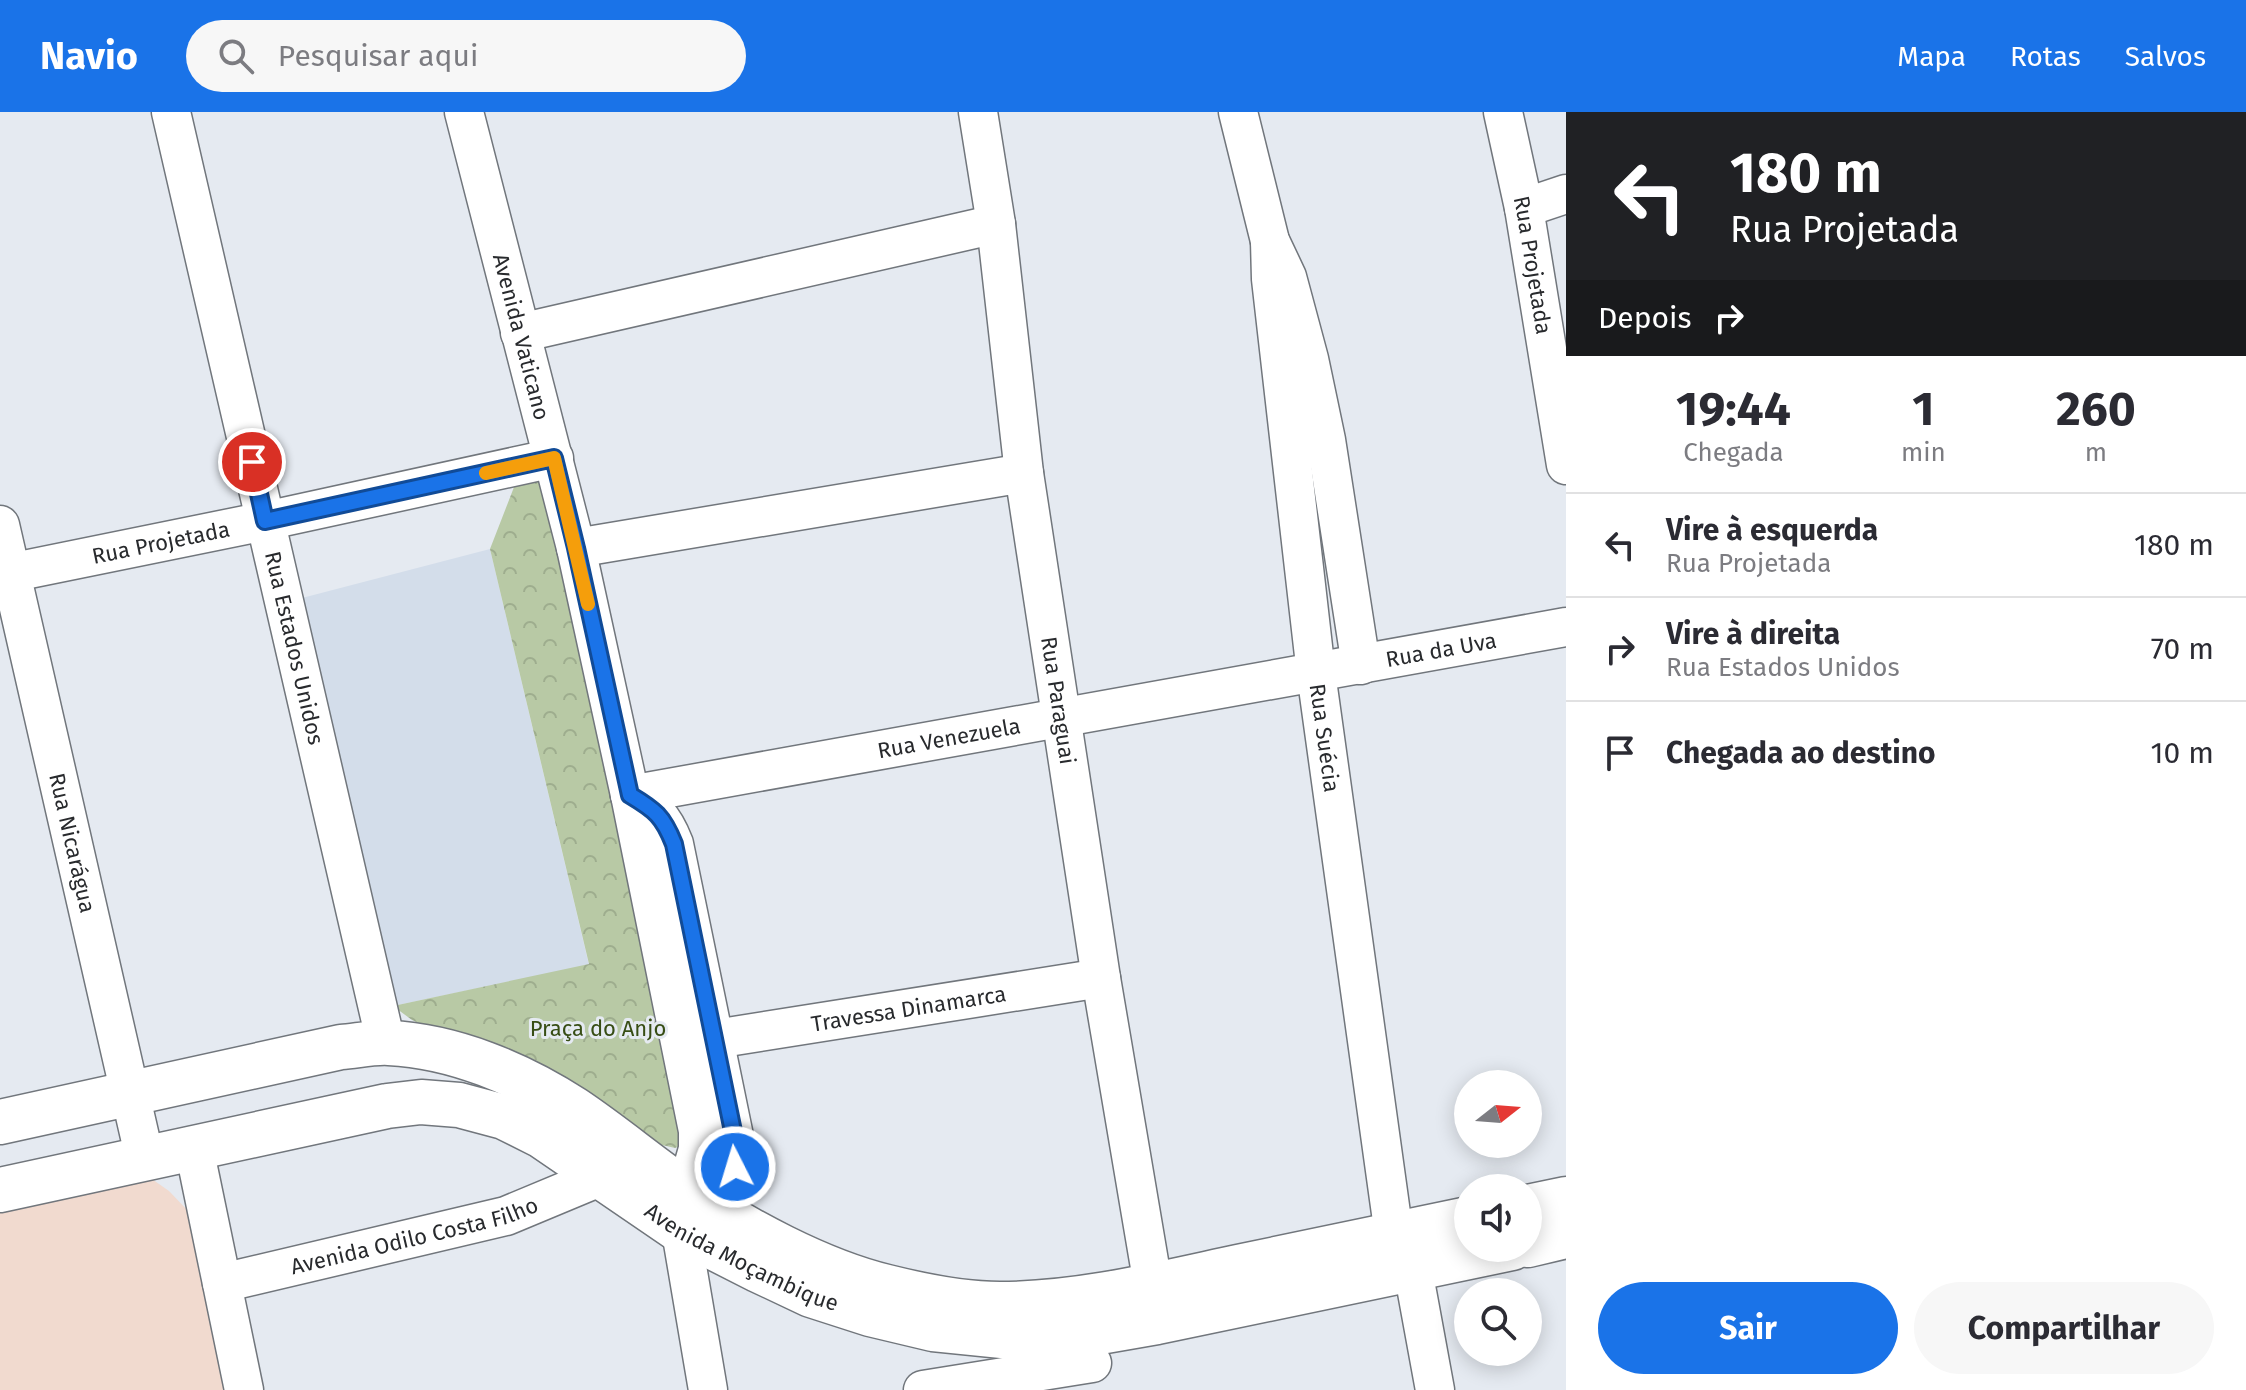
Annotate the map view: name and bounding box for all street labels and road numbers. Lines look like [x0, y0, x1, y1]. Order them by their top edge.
street label: Rua Projetada [1508, 193, 1558, 336]
street label: Avenida Vaticano [487, 251, 556, 423]
street label: Rua Projetada [89, 515, 232, 569]
street label: Rua Estados Unidos [259, 548, 330, 747]
street label: Rua da Uva [1384, 626, 1499, 673]
street label: Rua Paraguai [1036, 634, 1082, 766]
street label: Rua Suécia [1304, 682, 1346, 794]
street label: Rua Venezuela [875, 712, 1023, 764]
street label: Rua Nicarágua [44, 770, 102, 915]
street label: Travessa Dinamarca [809, 980, 1008, 1037]
street label: Avenida Odilo Costa Filho [288, 1191, 542, 1280]
street label: Avenida Moçambique [640, 1197, 842, 1316]

